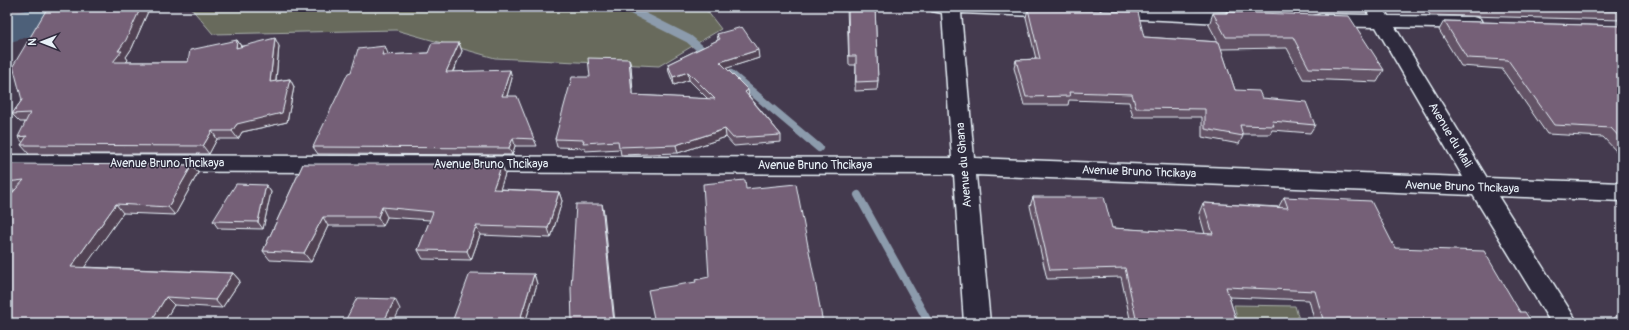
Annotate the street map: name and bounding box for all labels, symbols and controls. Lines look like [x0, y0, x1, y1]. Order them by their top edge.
north arrow [22, 22, 62, 62]
text: N [26, 38, 39, 46]
street label: Avenue du Mali [1425, 100, 1475, 170]
street label: Avenue du Ghana [953, 122, 975, 208]
street label: Avenue Bruno Thcikaya [110, 156, 225, 171]
street label: Avenue Bruno Thcikaya [434, 157, 549, 172]
street label: Avenue Bruno Thcikaya [758, 158, 873, 173]
street label: Avenue Bruno Thcikaya [1082, 163, 1197, 182]
street label: Avenue Bruno Thcikaya [1405, 178, 1520, 197]

